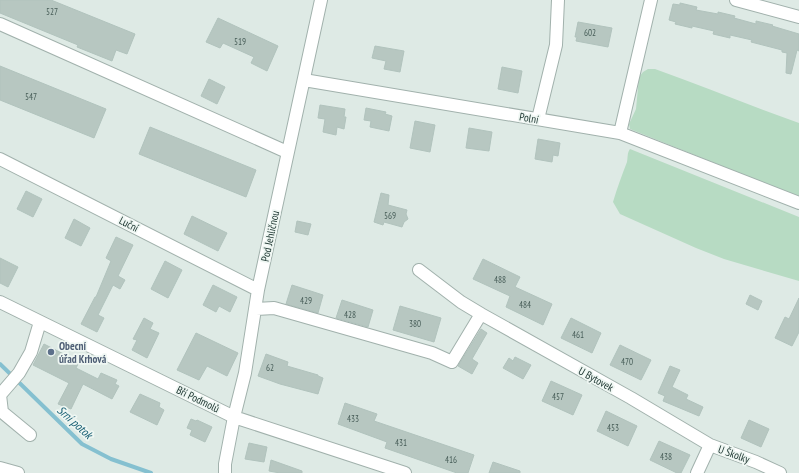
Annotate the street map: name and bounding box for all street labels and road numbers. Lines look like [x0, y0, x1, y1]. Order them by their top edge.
street label: Polní [518, 109, 540, 127]
street label: Pod Jehličnou [258, 209, 282, 263]
street label: Luční [117, 213, 142, 235]
street label: U Bytovek [576, 364, 617, 395]
street label: Bří Podmolů [174, 383, 222, 416]
street label: U Školky [716, 442, 753, 466]

